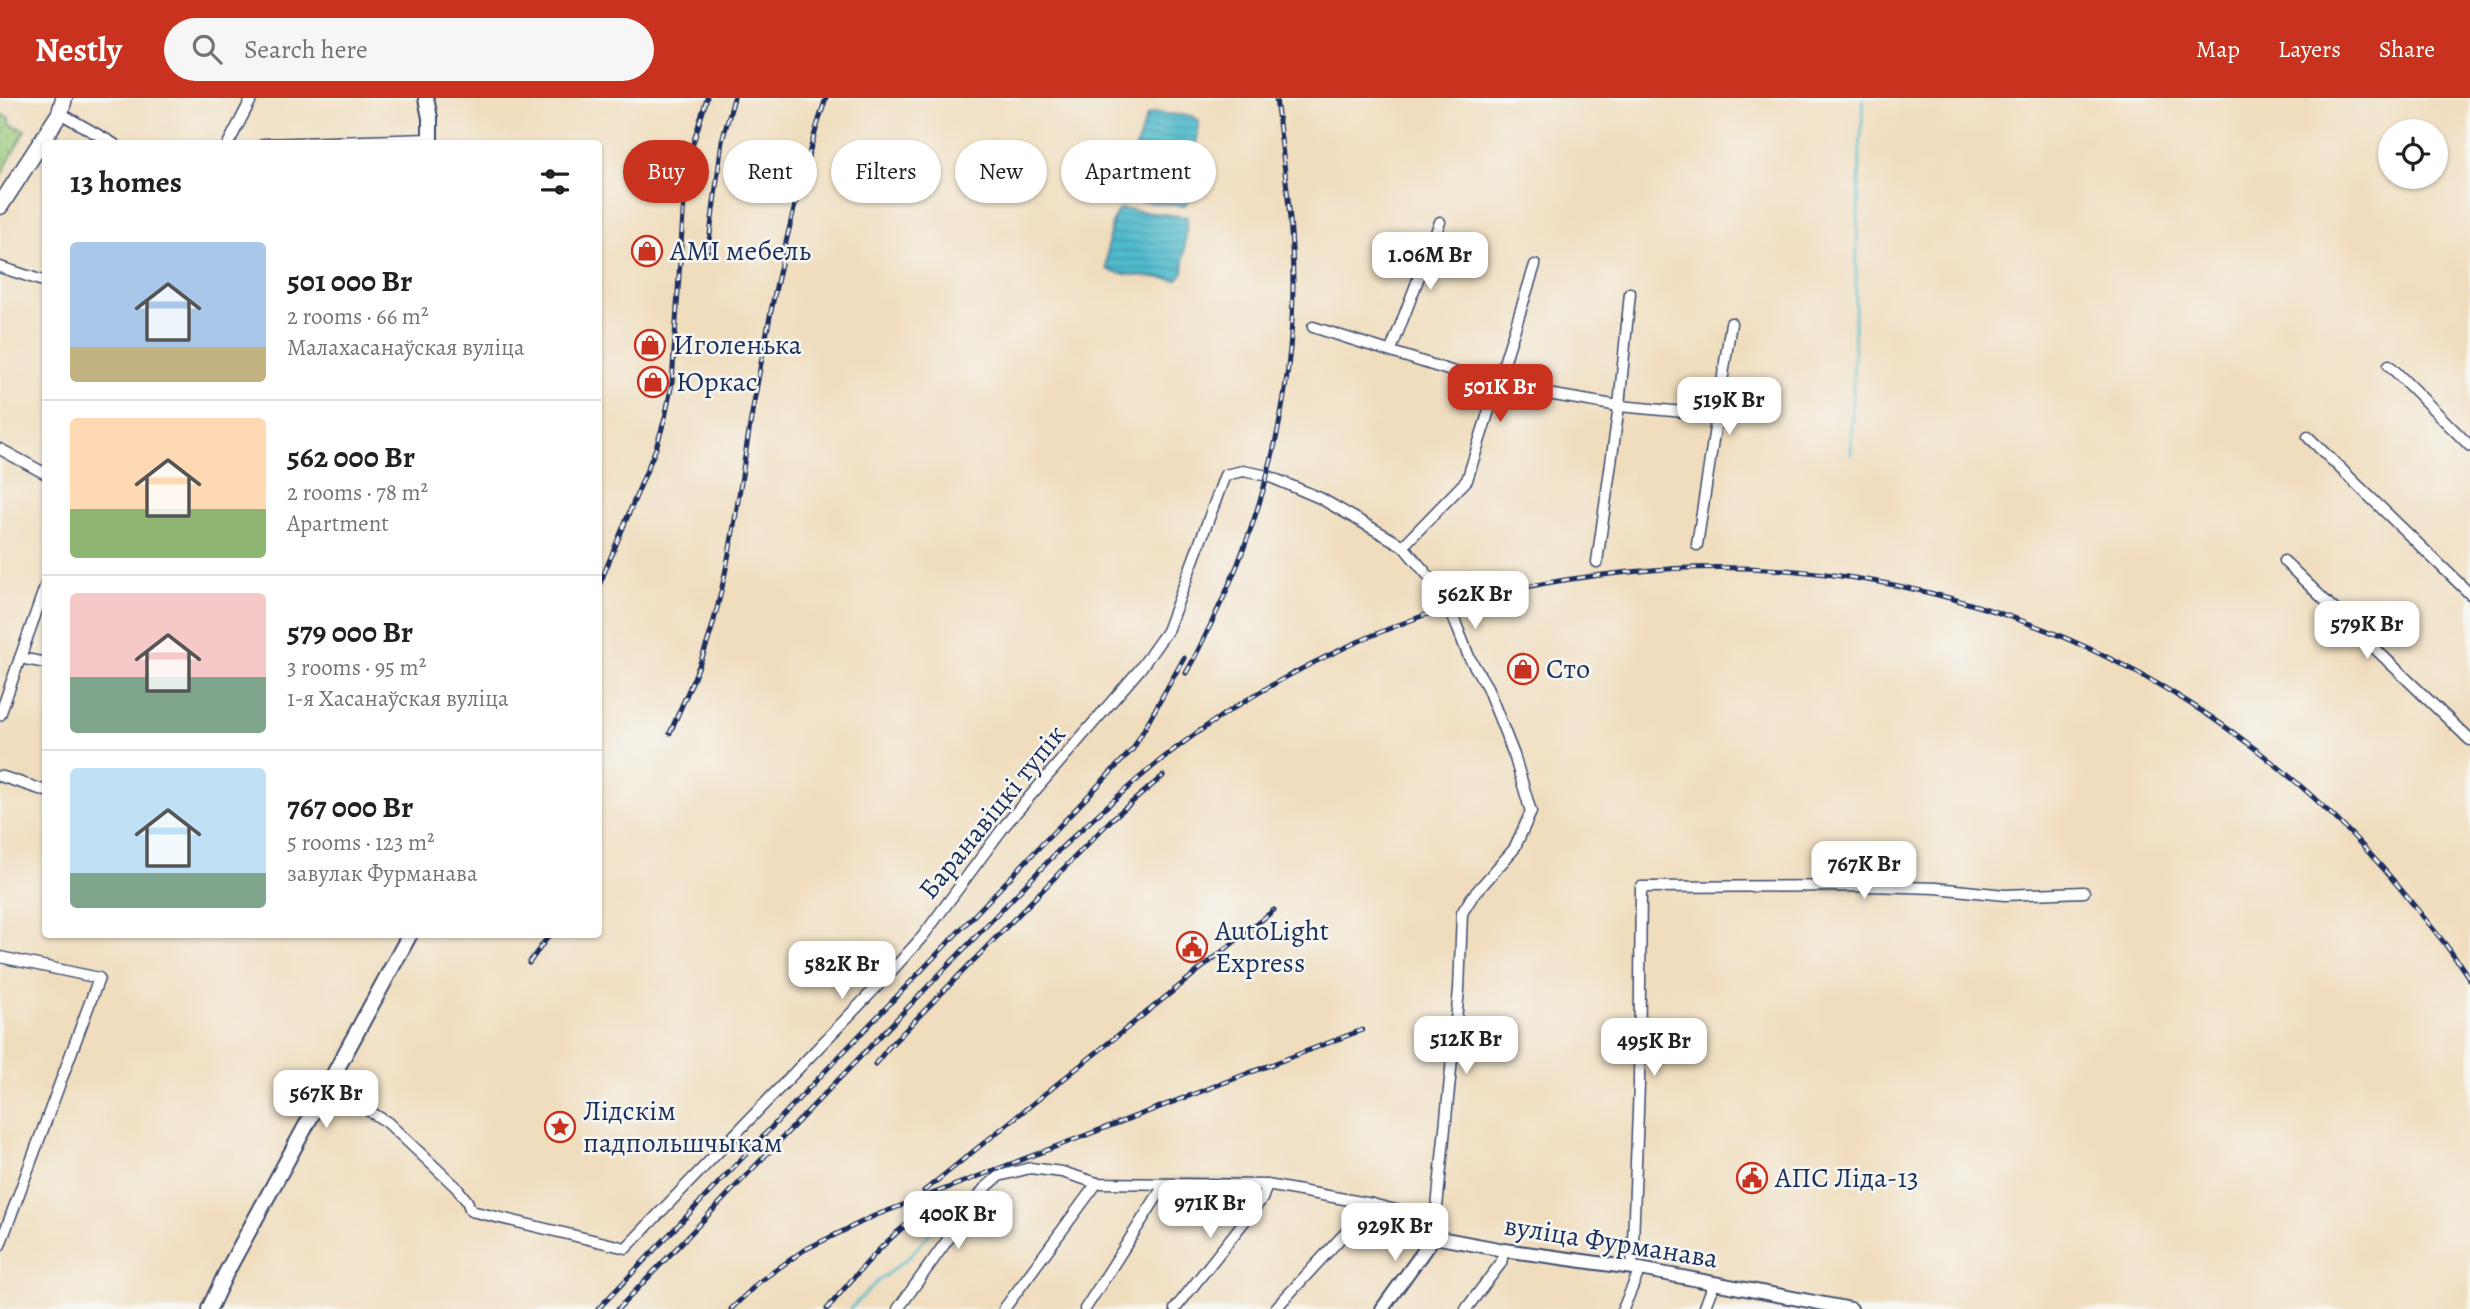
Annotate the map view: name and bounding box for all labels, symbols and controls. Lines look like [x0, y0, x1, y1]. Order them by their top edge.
search box [164, 18, 654, 81]
text: Nestly [35, 27, 122, 72]
icon: search [188, 30, 226, 68]
text: Search here [244, 32, 368, 67]
text: Map [2196, 33, 2240, 65]
text: Layers [2278, 33, 2341, 65]
text: Share [2379, 33, 2435, 65]
map controls [2378, 119, 2448, 189]
button: locate [2378, 119, 2448, 189]
chip: Buy [623, 140, 709, 203]
chip: Rent [723, 140, 817, 203]
chip: Filters [831, 140, 941, 203]
chip: New [955, 140, 1047, 203]
chip: Apartment [1061, 140, 1216, 203]
text: 13 homes [70, 162, 182, 202]
icon: filters [536, 163, 574, 201]
place label: AMI мебель [669, 232, 811, 270]
pin: 1.06M Br [1358, 232, 1502, 292]
shop icon: AMI мебель [630, 234, 664, 268]
text: 1.06M Br [1388, 239, 1472, 270]
text: 501 000 Br [287, 261, 412, 301]
icon: home [126, 270, 210, 354]
text: 2 rooms · 66 m² [287, 301, 429, 332]
place label: Иголенька [673, 326, 802, 364]
shop icon: Иголенька [633, 328, 667, 362]
text: Малахасанаўская вуліца [287, 332, 525, 363]
place label: Юркас [676, 363, 758, 401]
pin: 501K Br [1435, 364, 1565, 424]
shop icon: Юркас [636, 365, 670, 399]
text: 501K Br [1464, 371, 1536, 402]
pin: 519K Br [1664, 378, 1794, 437]
text: 519K Br [1693, 384, 1765, 415]
text: 562 000 Br [287, 437, 415, 477]
icon: home [126, 446, 210, 530]
text: 2 rooms · 78 m² [287, 477, 428, 508]
text: Apartment [287, 508, 389, 539]
pin: 562K Br [1410, 572, 1540, 631]
text: 562K Br [1438, 578, 1512, 609]
pin: 579K Br [2302, 602, 2432, 661]
text: 579K Br [2330, 608, 2404, 639]
text: 579 000 Br [287, 612, 413, 652]
icon: home [126, 621, 210, 705]
place label: Сто [1546, 650, 1590, 688]
text: 3 rooms · 95 m² [287, 652, 426, 683]
shop icon: Сто [1506, 652, 1540, 686]
text: 1-я Хасанаўская вуліца [287, 683, 509, 714]
street label: Баранавіцкі тупік [910, 717, 1074, 907]
text: 767 000 Br [287, 787, 413, 827]
icon: home [126, 796, 210, 880]
text: 5 rooms · 123 m² [287, 827, 435, 858]
pin: 767K Br [1799, 842, 1929, 901]
text: 767K Br [1827, 848, 1901, 879]
text: завулак Фурманава [287, 858, 478, 889]
place label: AutoLight Express [1214, 912, 1329, 982]
public building icon: AutoLight Express [1175, 930, 1209, 964]
pin: 582K Br [777, 942, 907, 1001]
text: 582K Br [805, 948, 879, 979]
pin: 512K Br [1401, 1016, 1531, 1076]
pin: 495K Br [1589, 1018, 1719, 1078]
text: 512K Br [1430, 1023, 1502, 1054]
text: 495K Br [1617, 1025, 1691, 1056]
pin: 567K Br [261, 1070, 391, 1130]
text: 567K Br [289, 1077, 363, 1108]
place label: Лідскім падпольшчыкам [583, 1092, 782, 1162]
place icon: Лідскім падпольшчыкам [543, 1110, 577, 1144]
place label: АПС Ліда-13 [1774, 1159, 1919, 1197]
public building icon: АПС Ліда-13 [1735, 1161, 1769, 1195]
pin: 971K Br [1145, 1180, 1275, 1240]
text: 971K Br [1174, 1187, 1246, 1218]
pin: 400K Br [893, 1192, 1023, 1251]
text: 400K Br [920, 1198, 996, 1229]
pin: 929K Br [1330, 1204, 1460, 1263]
street label: вуліца Фурманава [1501, 1206, 1721, 1278]
text: 929K Br [1357, 1210, 1433, 1241]

